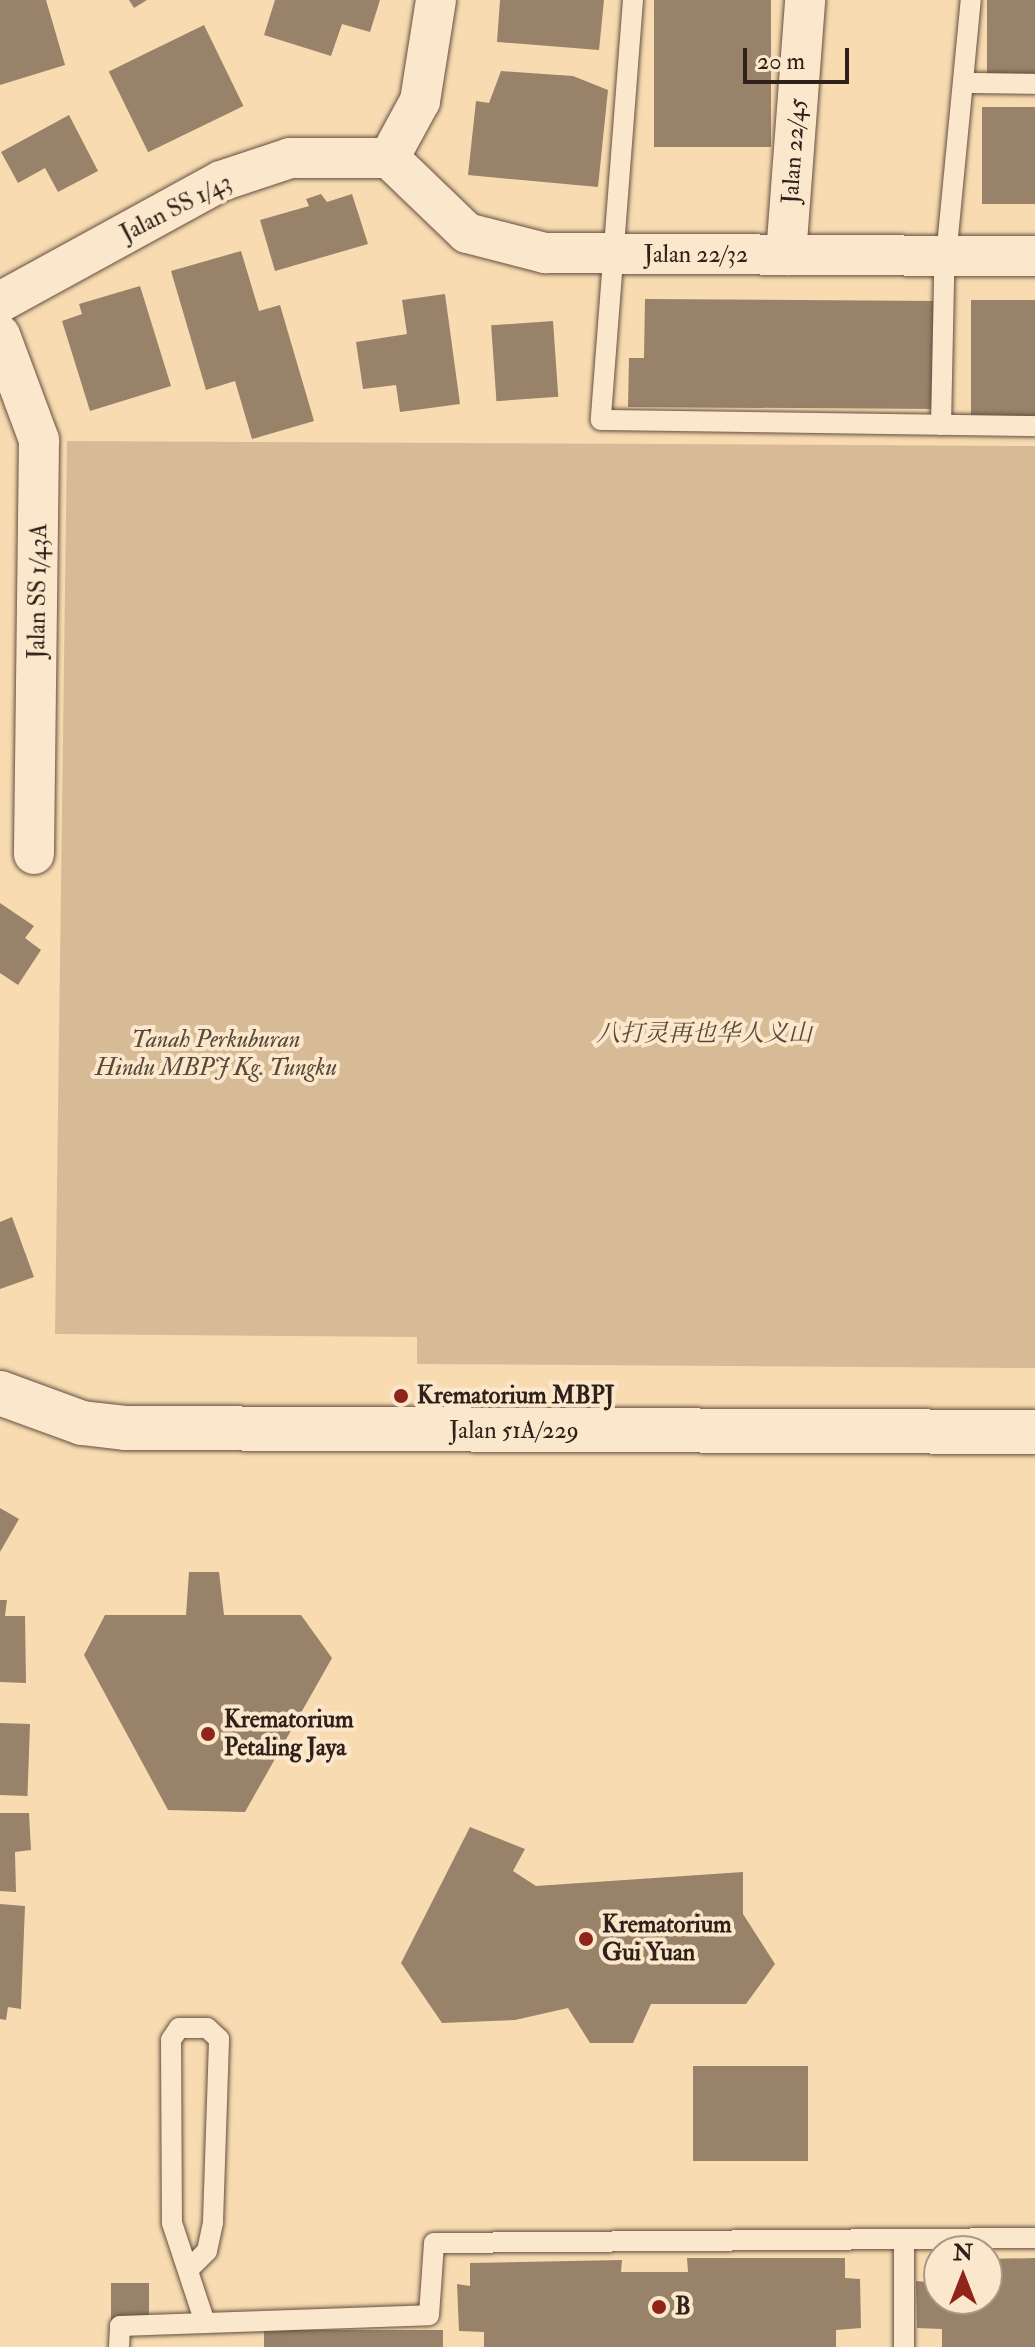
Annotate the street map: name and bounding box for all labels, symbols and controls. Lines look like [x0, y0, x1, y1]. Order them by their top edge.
scale bar [747, 32, 853, 82]
text: 20 m [757, 46, 805, 77]
street label: Jalan 22/45 [776, 97, 812, 205]
street label: Jalan SS 1/43 [116, 168, 236, 248]
street label: Jalan 22/32 [644, 241, 748, 269]
street label: Jalan SS 1/43A [22, 523, 54, 659]
park label: 八打灵再也华人义山 [596, 1020, 812, 1048]
park label: Tanah Perkuburan Hindu MBPJ Kg. Tungku [95, 1026, 337, 1082]
place label: Krematorium MBPJ [417, 1382, 615, 1410]
marker: Krematorium MBPJ [392, 1387, 410, 1405]
street label: Jalan 51A/229 [449, 1417, 579, 1445]
place label: Krematorium Petaling Jaya [224, 1706, 354, 1762]
marker: Krematorium Petaling Jaya [199, 1725, 217, 1743]
place label: Krematorium Gui Yuan [602, 1911, 732, 1967]
marker: Krematorium Gui Yuan [577, 1930, 595, 1948]
north arrow [923, 2235, 1003, 2315]
text: N [953, 2239, 973, 2267]
place label: B [675, 2293, 691, 2321]
marker: B [650, 2298, 668, 2316]

